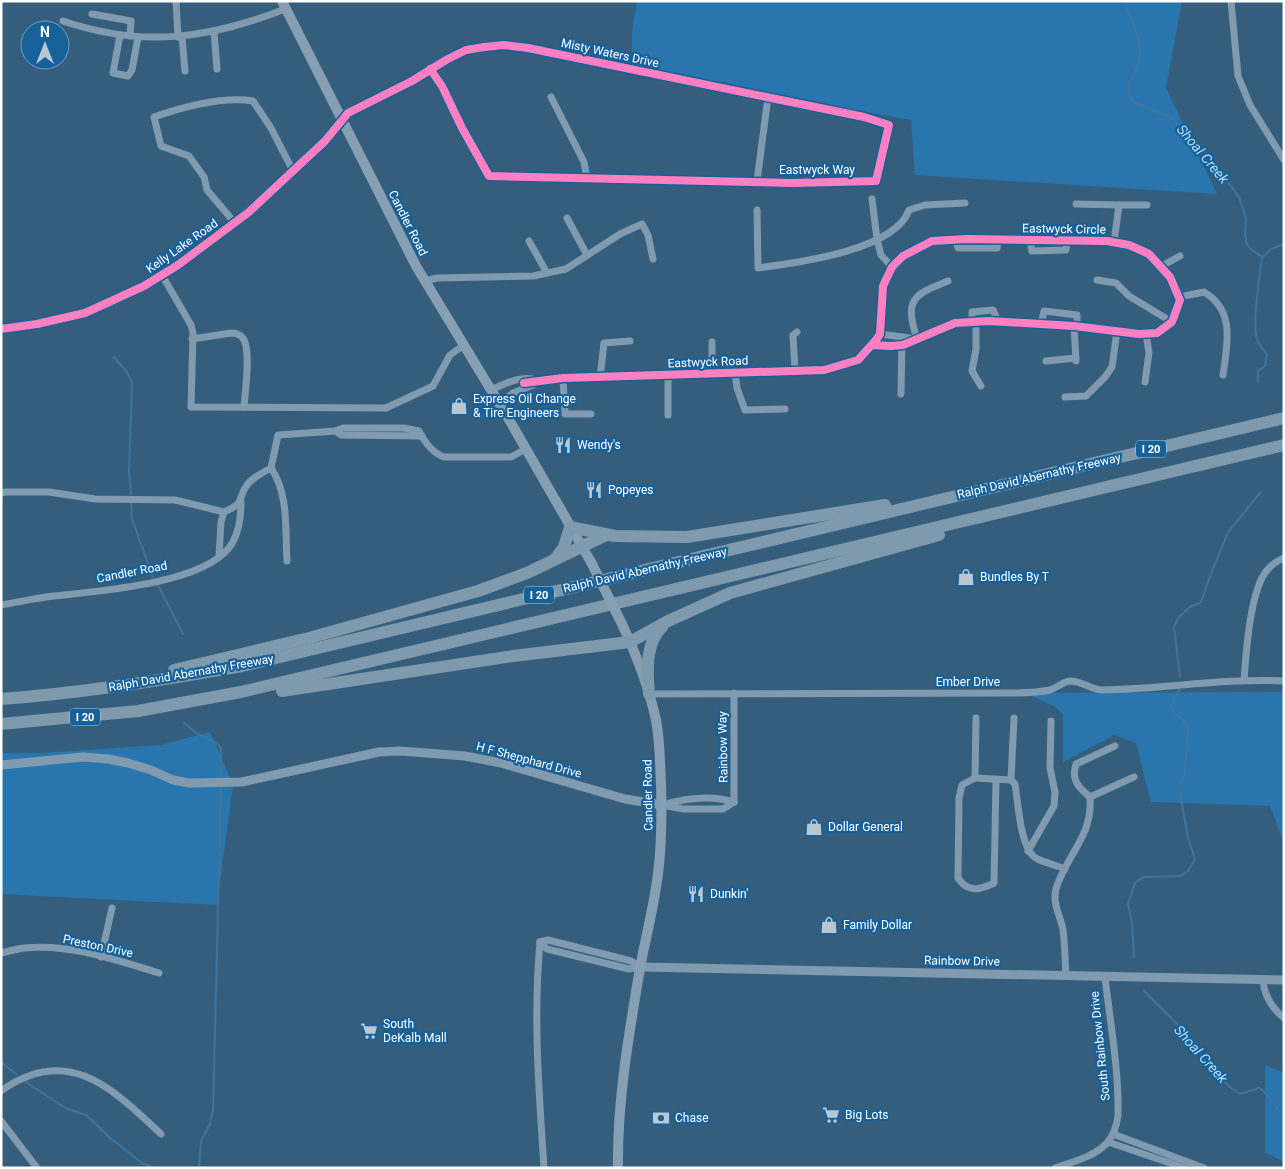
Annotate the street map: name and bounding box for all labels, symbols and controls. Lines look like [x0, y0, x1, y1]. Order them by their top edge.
north arrow [20, 20, 70, 70]
text: N [40, 24, 50, 40]
street label: Misty Waters Drive [560, 36, 660, 70]
water label: Shoal Creek [1174, 121, 1233, 188]
street label: Eastwyck Way [779, 163, 855, 177]
street label: Candler Road [386, 188, 430, 258]
street label: Kelly Lake Road [144, 216, 220, 276]
street label: Eastwyck Circle [1022, 221, 1106, 237]
street label: Eastwyck Road [667, 354, 749, 370]
place label: Express Oil Change & Tire Engineers [473, 392, 576, 420]
shop icon: Express Oil Change & Tire Engineers [449, 396, 469, 416]
restaurant icon: Wendy's [553, 435, 573, 455]
place label: Wendy's [577, 438, 621, 452]
road number: I 20 [1136, 440, 1166, 458]
street label: Ralph David Abernathy Freeway [956, 450, 1123, 502]
restaurant icon: Popeyes [584, 480, 604, 500]
place label: Popeyes [608, 483, 654, 497]
street label: Ralph David Abernathy Freeway [562, 544, 729, 596]
street label: Candler Road [96, 558, 168, 586]
shop icon: Bundles By T [956, 567, 976, 587]
place label: Bundles By T [980, 570, 1049, 584]
road number: I 20 [524, 586, 554, 604]
street label: Ralph David Abernathy Freeway [107, 651, 275, 694]
street label: Ember Drive [936, 675, 1000, 689]
road number: I 20 [70, 709, 100, 726]
street label: Rainbow Way [715, 711, 731, 783]
street label: H F Shepphard Drive [475, 739, 583, 781]
street label: Candler Road [640, 759, 656, 831]
shop icon: Dollar General [804, 817, 824, 837]
place label: Dollar General [828, 820, 903, 834]
restaurant icon: Dunkin' [686, 884, 706, 904]
place label: Dunkin' [710, 887, 748, 901]
shop icon: Family Dollar [819, 915, 839, 935]
place label: Family Dollar [843, 918, 912, 932]
street label: Preston Drive [62, 932, 134, 960]
street label: Rainbow Drive [924, 953, 1000, 969]
street label: South Rainbow Drive [1087, 991, 1113, 1101]
place label: South DeKalb Mall [383, 1017, 447, 1045]
supermarket icon: South DeKalb Mall [359, 1021, 379, 1041]
water label: Shoal Creek [1171, 1022, 1232, 1087]
supermarket icon: Big Lots [821, 1105, 841, 1125]
bank icon: Chase [651, 1108, 671, 1128]
place label: Big Lots [845, 1108, 889, 1122]
place label: Chase [675, 1111, 709, 1125]

